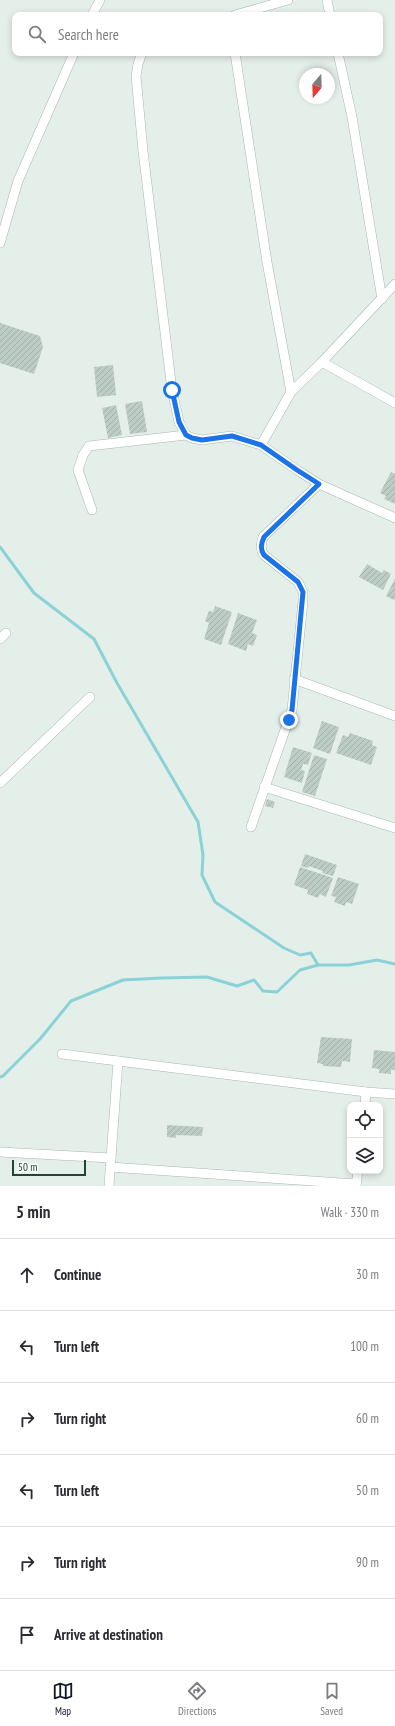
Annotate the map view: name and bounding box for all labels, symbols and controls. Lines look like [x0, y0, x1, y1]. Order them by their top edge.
search box [12, 12, 383, 56]
icon: search [26, 23, 48, 45]
text: Search here [58, 25, 119, 44]
north arrow [299, 68, 335, 104]
route start [163, 381, 181, 399]
route end [280, 711, 298, 729]
map controls [347, 1102, 383, 1174]
button: locate [347, 1102, 383, 1138]
button: layers [347, 1138, 383, 1174]
scale bar [12, 1158, 86, 1177]
text: 50 m [18, 1160, 37, 1174]
text: 5 min [16, 1201, 50, 1223]
text: Walk · 330 m [321, 1204, 379, 1221]
icon: ahead [16, 1264, 38, 1286]
text: Continue [54, 1265, 101, 1284]
text: 30 m [356, 1266, 379, 1283]
icon: left [16, 1336, 38, 1358]
text: Turn left [54, 1337, 99, 1356]
text: 100 m [350, 1338, 379, 1355]
icon: right [16, 1408, 38, 1430]
text: Turn right [54, 1409, 106, 1428]
text: 60 m [356, 1410, 379, 1427]
icon: left [16, 1480, 38, 1502]
text: Turn left [54, 1481, 99, 1500]
text: 50 m [356, 1482, 379, 1499]
icon: right [16, 1552, 38, 1574]
text: Turn right [54, 1553, 106, 1572]
text: 90 m [356, 1554, 379, 1571]
icon: arrive [16, 1624, 38, 1646]
text: Arrive at destination [54, 1625, 163, 1644]
tab: Map [52, 1680, 74, 1718]
tab: Directions [178, 1680, 216, 1718]
tab: Saved [320, 1680, 343, 1718]

